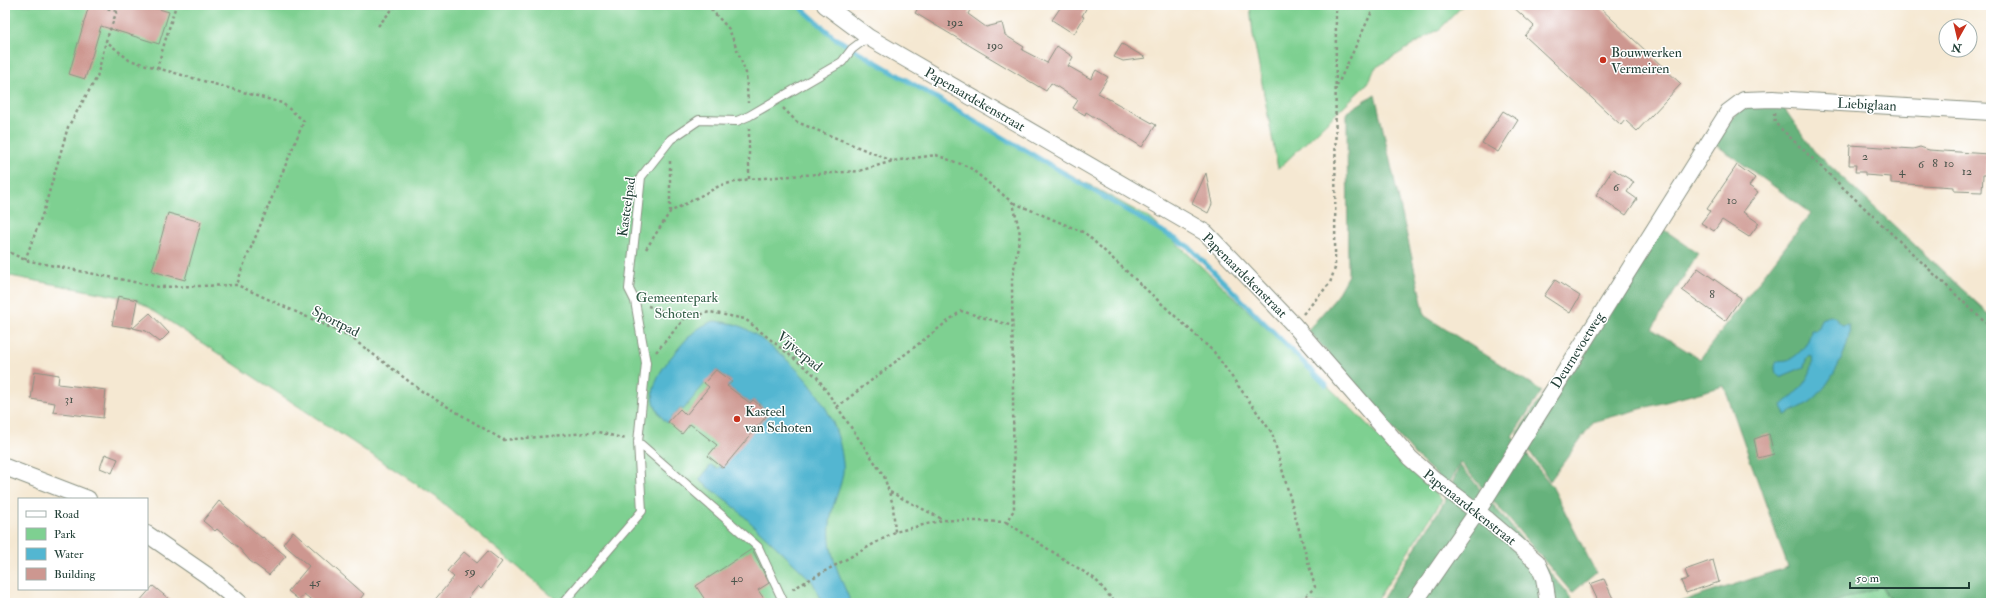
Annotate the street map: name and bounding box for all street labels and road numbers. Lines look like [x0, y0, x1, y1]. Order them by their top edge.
street label: Papenaardekenstraat [921, 64, 1028, 136]
street label: Liebiglaan [1837, 94, 1897, 115]
street label: Kasteelpad [614, 176, 640, 238]
street label: Papenaardekenstraat [1198, 229, 1291, 322]
street label: Sportpad [309, 302, 362, 342]
street label: Deurnevoetweg [1547, 308, 1608, 392]
street label: Vijverpad [773, 328, 826, 376]
street label: Papenaardekenstraat [1419, 466, 1520, 550]

